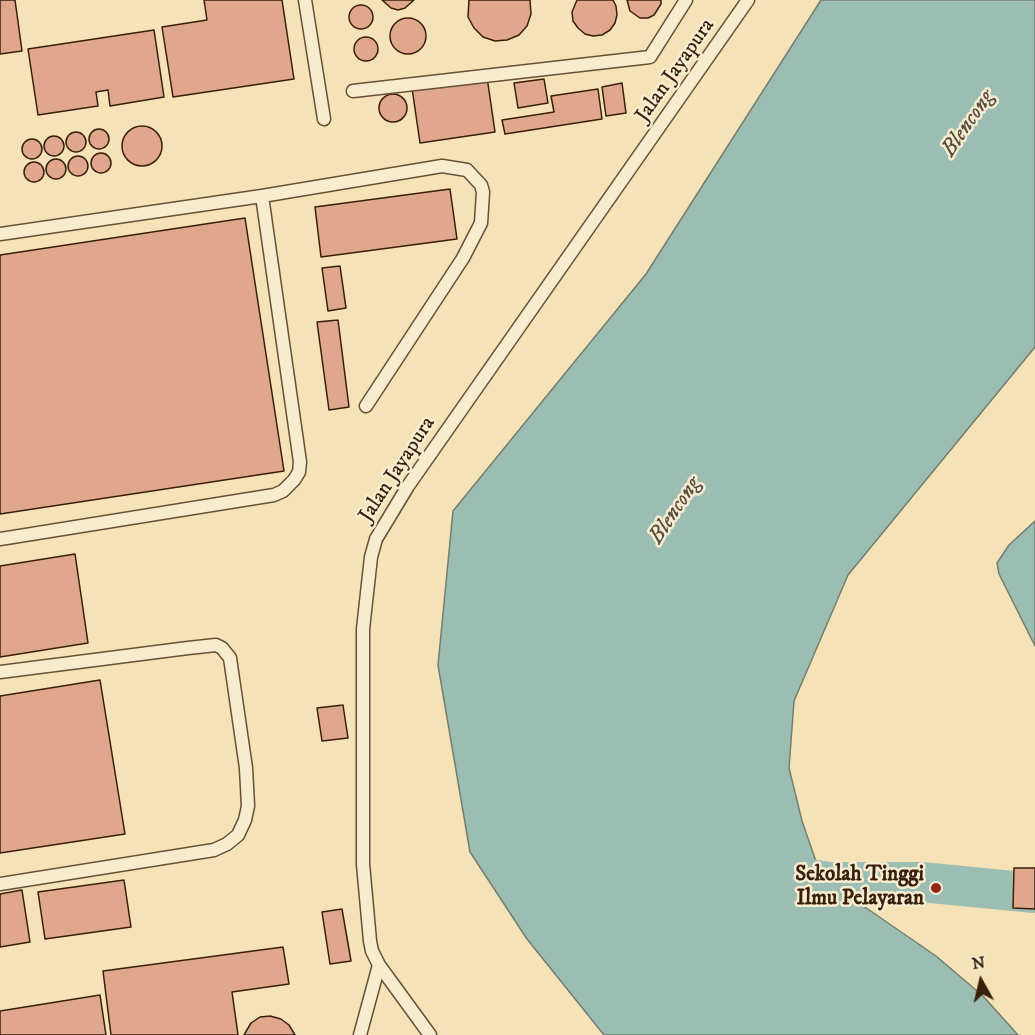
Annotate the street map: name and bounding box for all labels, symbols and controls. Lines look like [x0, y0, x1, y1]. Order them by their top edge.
street label: Jalan Jayapura [631, 14, 721, 128]
water label: Blencong [937, 86, 1001, 162]
street label: Jalan Jayapura [355, 413, 441, 527]
water label: Blencong [644, 473, 708, 549]
place label: Sekolah Tinggi Ilmu Pelayaran [795, 863, 924, 913]
marker: Sekolah Tinggi Ilmu Pelayaran [929, 881, 943, 895]
north arrow [951, 951, 1011, 1011]
text: N [971, 952, 986, 974]

